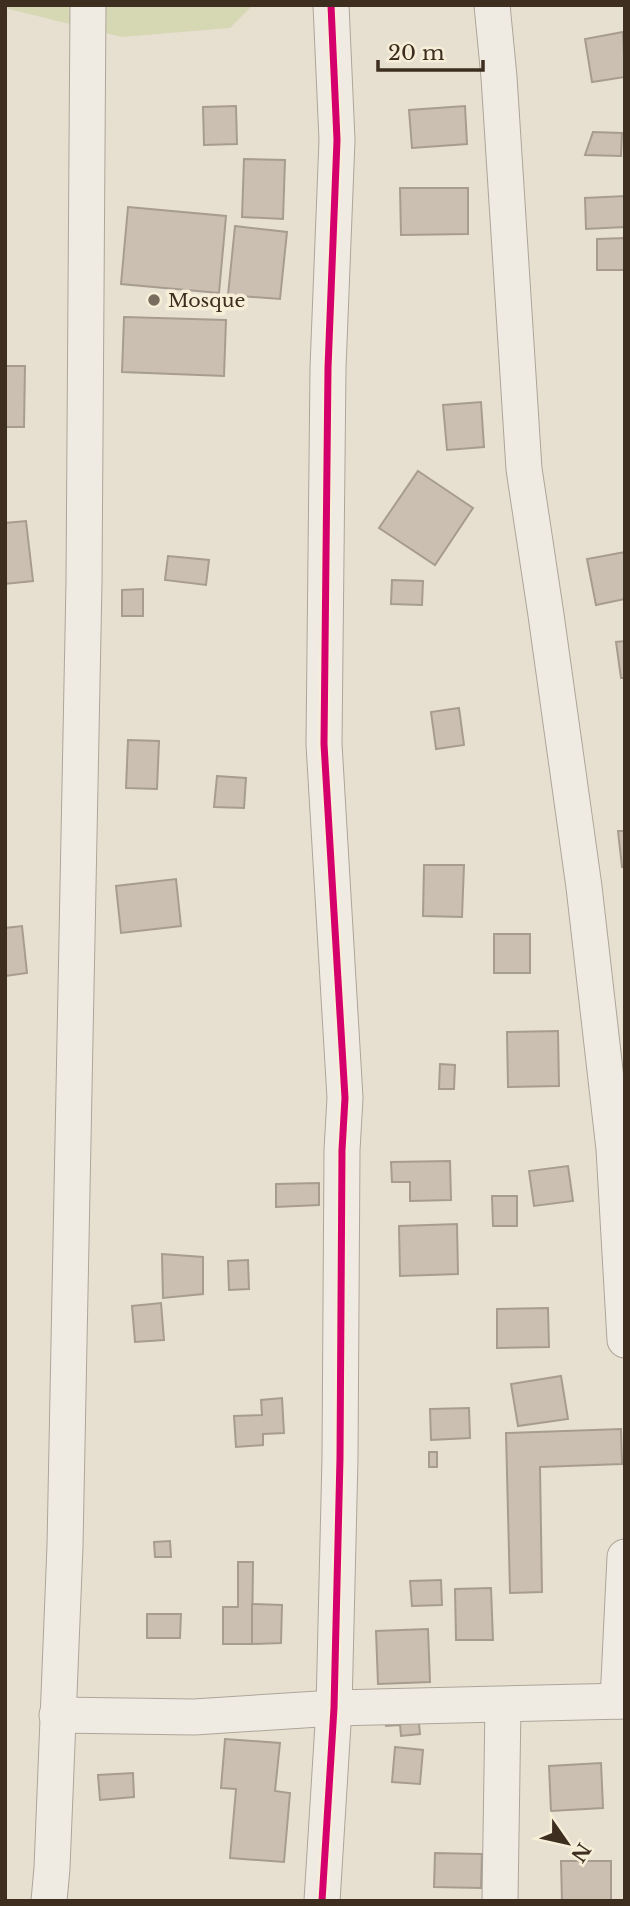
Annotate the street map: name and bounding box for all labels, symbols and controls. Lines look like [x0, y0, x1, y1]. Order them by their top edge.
scale bar [378, 28, 483, 72]
text: 20 m [388, 40, 445, 66]
place label: Mosque [168, 289, 245, 312]
marker: Mosque [146, 292, 162, 308]
north arrow [532, 1808, 602, 1878]
text: N [566, 1838, 595, 1866]

